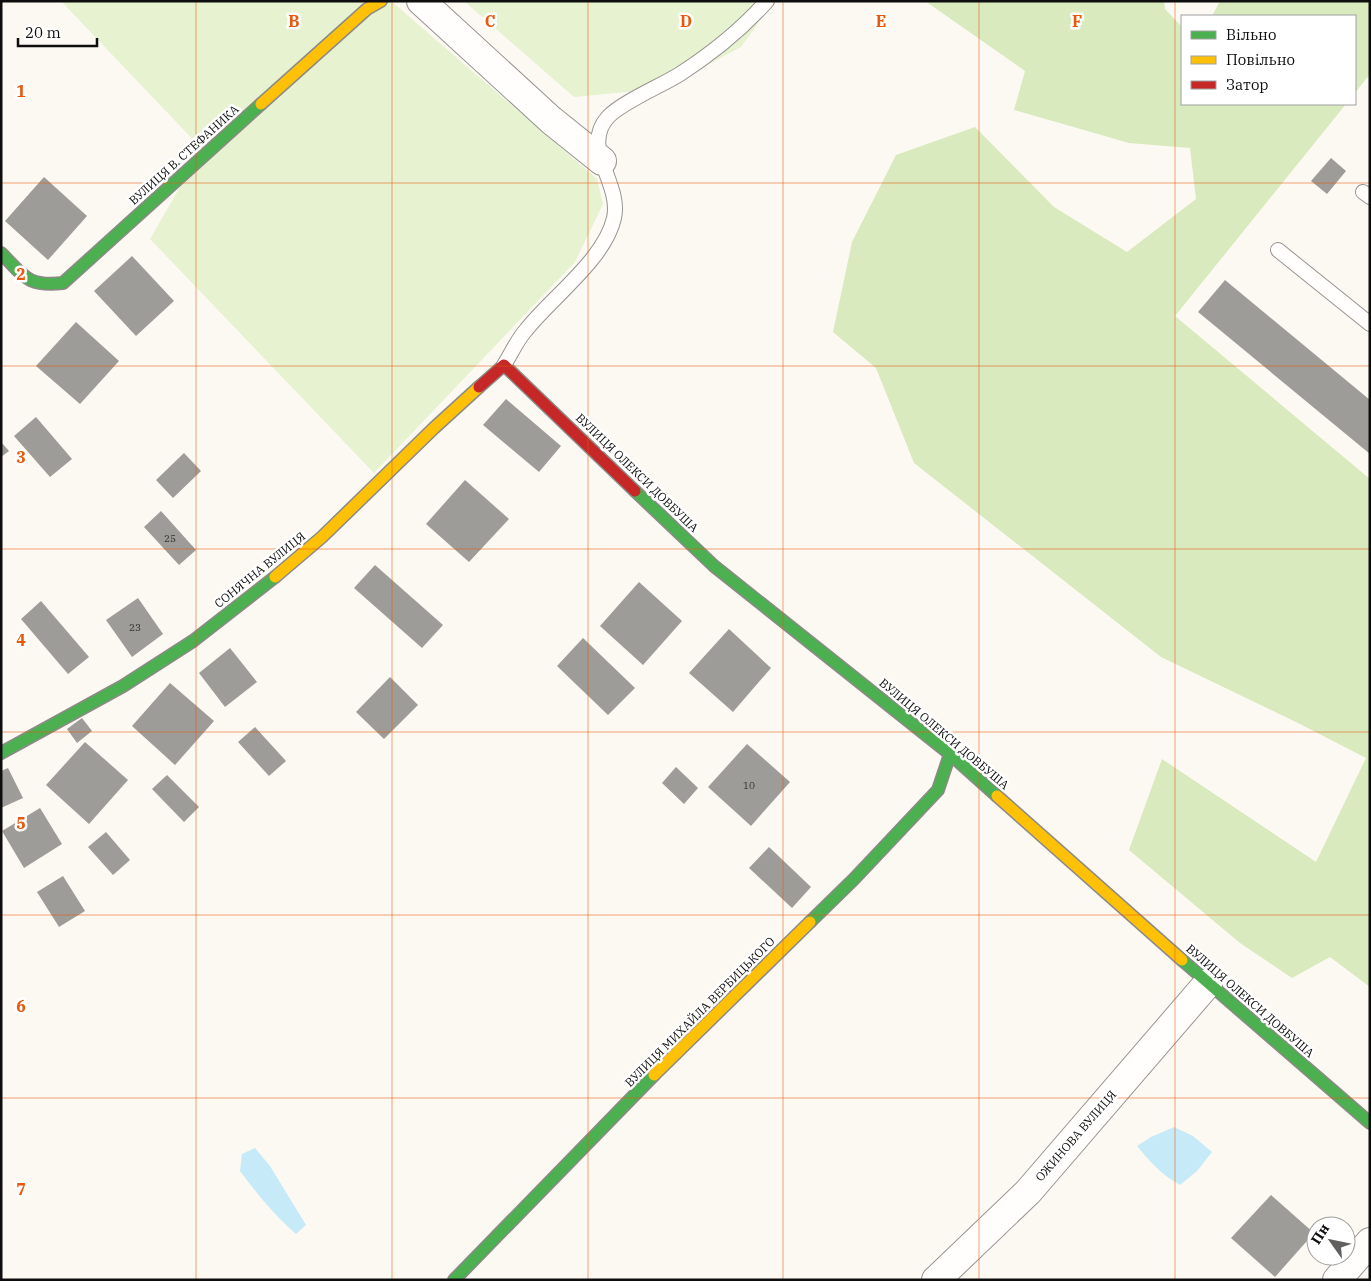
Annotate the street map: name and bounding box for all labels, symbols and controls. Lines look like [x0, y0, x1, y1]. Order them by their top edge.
text: B [288, 11, 300, 31]
text: C [485, 11, 495, 31]
text: D [680, 11, 692, 31]
text: E [876, 11, 886, 31]
text: F [1072, 11, 1082, 31]
scale bar [18, 15, 96, 47]
legend [1181, 15, 1356, 105]
text: 20 m [25, 23, 61, 42]
text: Вільно [1226, 25, 1276, 44]
text: Повільно [1226, 50, 1295, 69]
text: Затор [1226, 75, 1269, 94]
text: 1 [16, 81, 26, 101]
street label: ВУЛИЦЯ В. СТЕФАНИКА [126, 101, 242, 208]
text: 2 [16, 264, 26, 284]
street label: ВУЛИЦЯ ОЛЕКСИ ДОВБУША [573, 410, 702, 536]
text: 3 [16, 447, 26, 467]
street label: СОНЯЧНА ВУЛИЦЯ [211, 528, 308, 611]
house number: 25 [164, 532, 176, 545]
house number: 23 [129, 621, 141, 634]
text: 4 [16, 630, 26, 650]
street label: ВУЛИЦЯ ОЛЕКСИ ДОВБУША [876, 675, 1013, 793]
house number: 10 [743, 779, 755, 792]
text: 5 [16, 813, 26, 833]
street label: ВУЛИЦЯ МИХАЙЛА ВЕРБИЦЬКОГО [622, 934, 778, 1090]
street label: ВУЛИЦЯ ОЛЕКСИ ДОВБУША [1183, 941, 1318, 1061]
text: 6 [16, 996, 26, 1016]
street label: ОЖИНОВА ВУЛИЦЯ [1032, 1087, 1119, 1184]
text: 7 [16, 1179, 26, 1199]
north arrow [1306, 1216, 1356, 1266]
text: Пн [1307, 1220, 1333, 1248]

